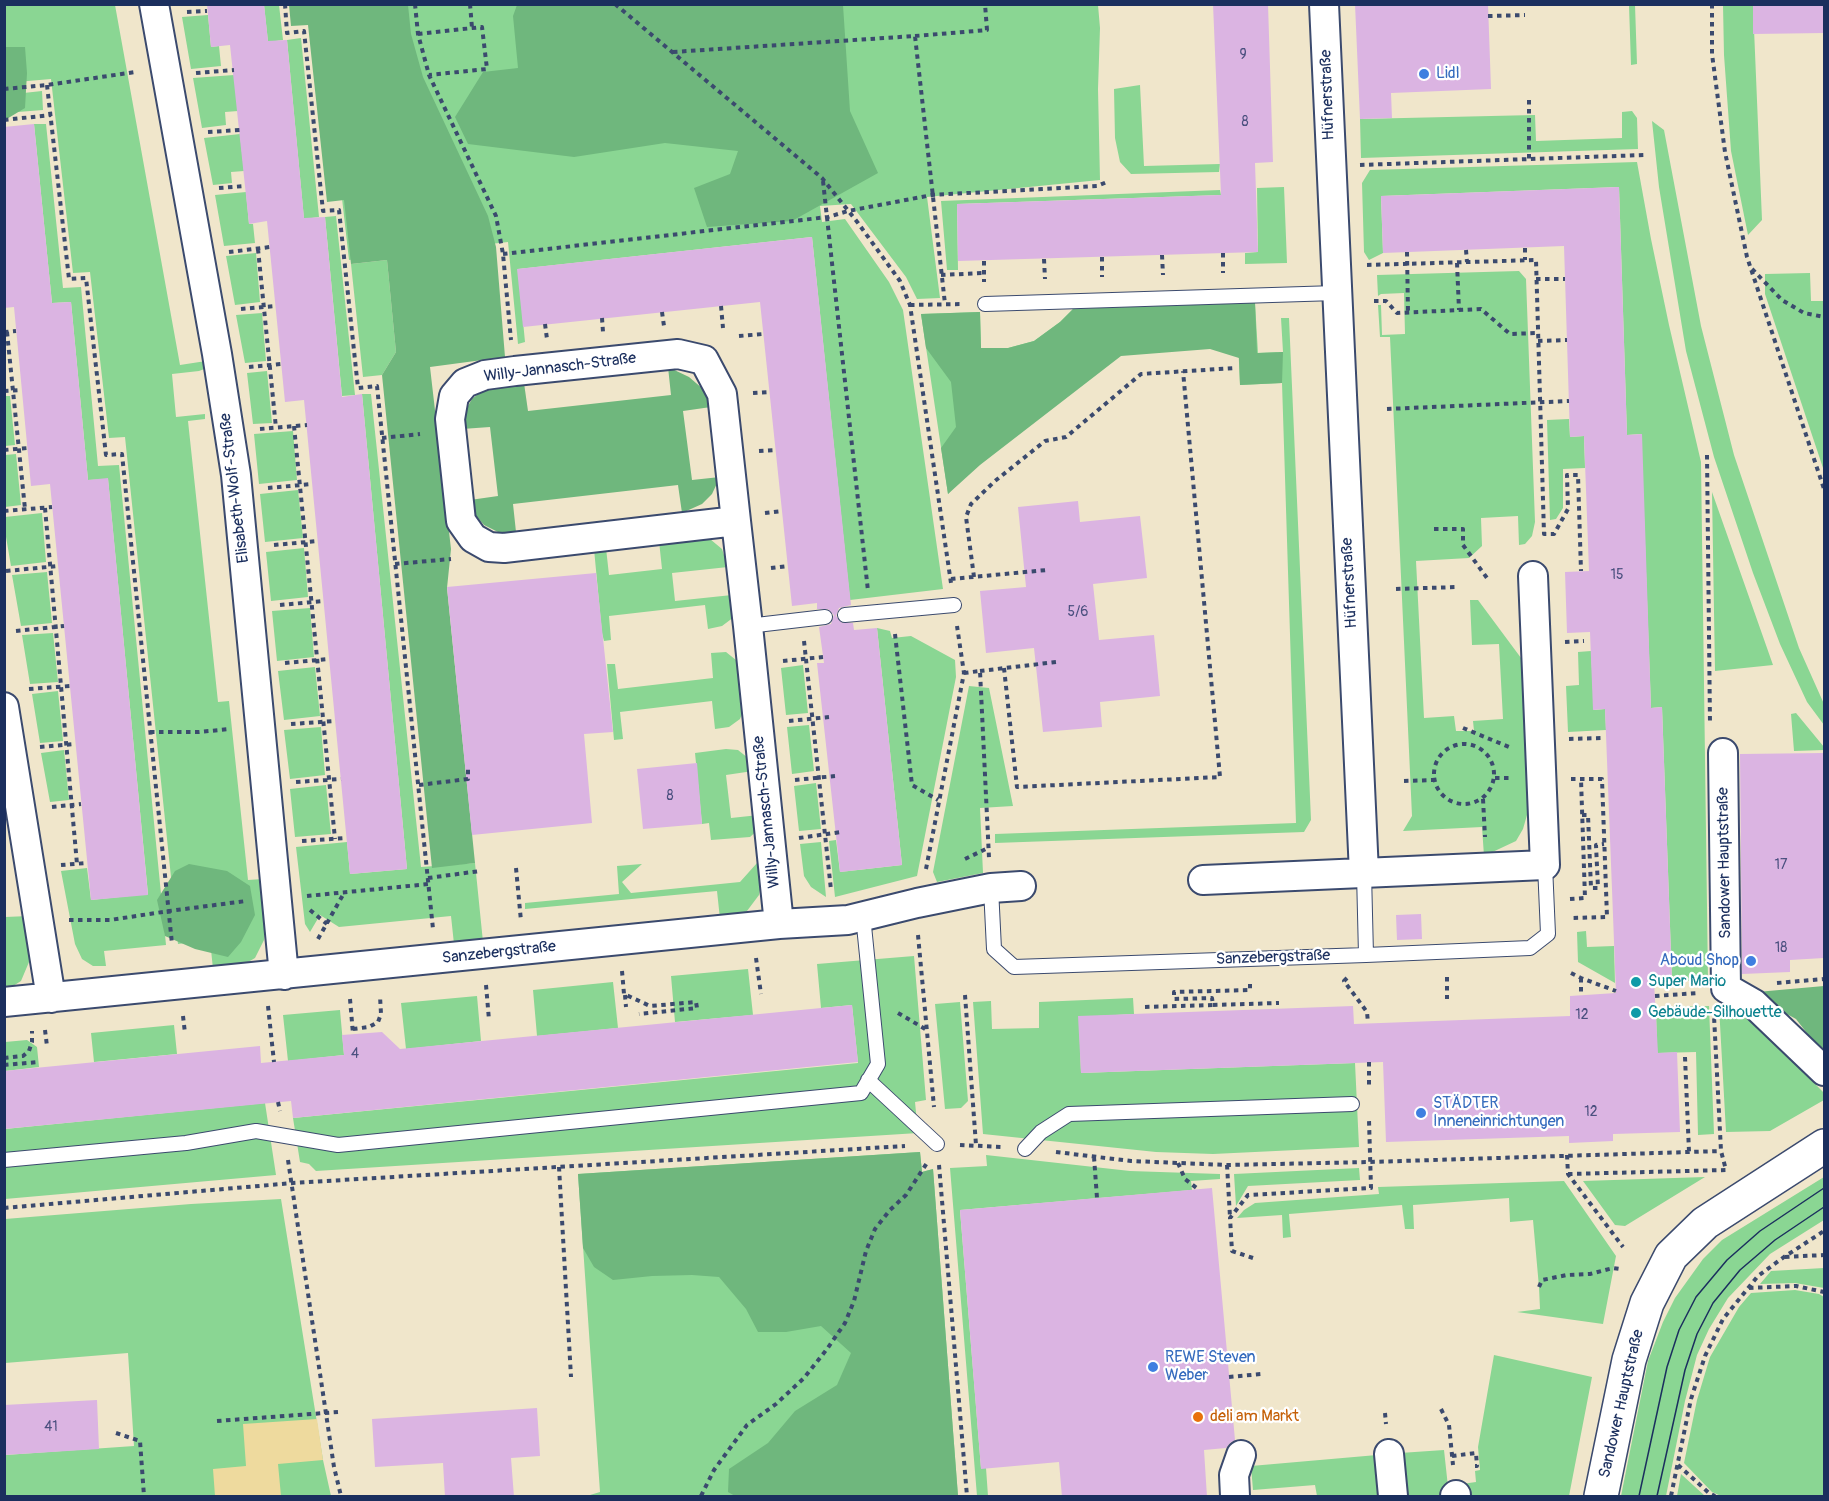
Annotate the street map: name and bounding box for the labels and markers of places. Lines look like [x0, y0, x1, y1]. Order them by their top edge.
place label: Lidl [1436, 64, 1460, 84]
marker: Lidl [1417, 67, 1431, 81]
place label: Aboud Shop [1660, 951, 1739, 971]
marker: Aboud Shop [1744, 954, 1758, 968]
place label: Super Mario [1648, 972, 1726, 992]
marker: Super Mario [1629, 975, 1643, 989]
place label: Gebäude-Silhouette [1648, 1003, 1782, 1023]
marker: Gebäude-Silhouette [1629, 1006, 1643, 1020]
place label: STÄDTER Inneneinrichtungen [1433, 1094, 1564, 1132]
marker: STÄDTER Inneneinrichtungen [1414, 1106, 1428, 1120]
place label: REWE Steven Weber [1165, 1348, 1256, 1386]
marker: REWE Steven Weber [1146, 1360, 1160, 1374]
place label: deli am Markt [1210, 1407, 1299, 1427]
marker: deli am Markt [1191, 1410, 1205, 1424]

